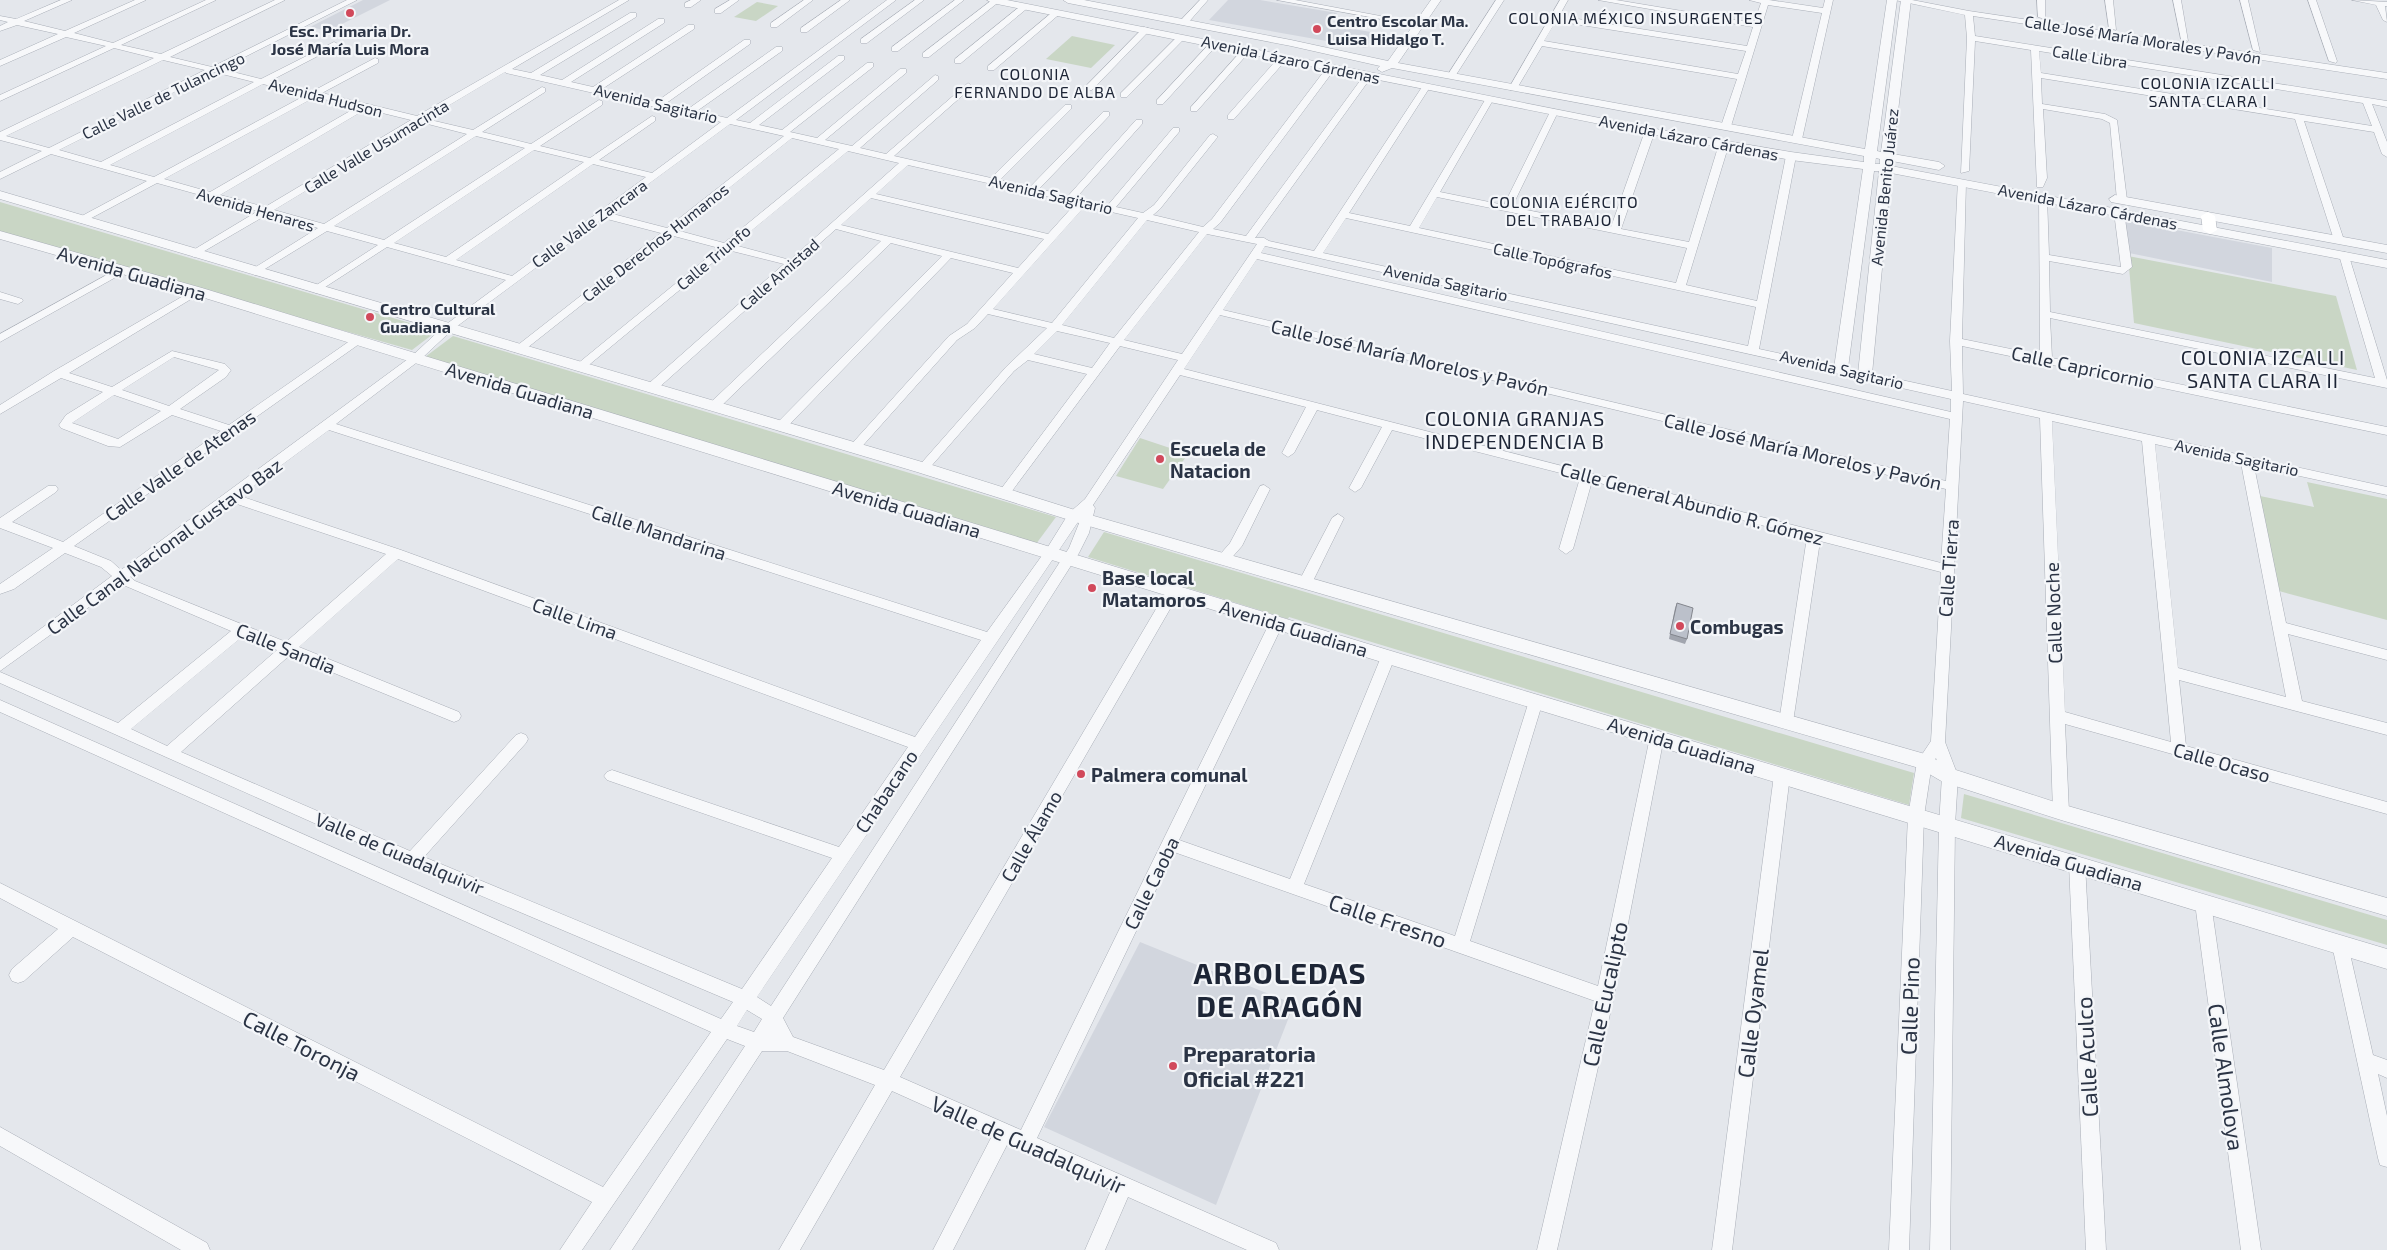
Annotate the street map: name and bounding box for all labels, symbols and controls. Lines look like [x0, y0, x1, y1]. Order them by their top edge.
marker: Esc. Primaria Dr. José María Luis Mora [344, 7, 356, 19]
district label: COLONIA MÉXICO INSURGENTES [1508, 8, 1764, 27]
place label: Centro Escolar Ma. Luisa Hidalgo T. [1327, 11, 1469, 48]
street label: Calle José María Morales y Pavón [2023, 11, 2263, 67]
place label: Esc. Primaria Dr. José María Luis Mora [271, 21, 429, 58]
marker: Centro Escolar Ma. Luisa Hidalgo T. [1311, 23, 1323, 35]
street label: Avenida Lázaro Cárdenas [1200, 31, 1382, 87]
street label: Calle Libra [2051, 41, 2129, 71]
street label: Calle Valle de Tulancingo [78, 47, 248, 143]
district label: COLONIA FERNANDO DE ALBA [954, 64, 1116, 101]
district label: COLONIA IZCALLI SANTA CLARA I [2141, 73, 2275, 110]
street label: Avenida Hudson [267, 74, 385, 120]
street label: Avenida Sagitario [592, 80, 720, 126]
street label: Calle Valle Usumacinta [300, 95, 452, 197]
street label: Avenida Benito Juárez [1866, 107, 1902, 267]
street label: Avenida Lázaro Cárdenas [1598, 110, 1780, 164]
street label: Avenida Sagitario [987, 171, 1115, 217]
street label: Calle Valle Zancara [528, 175, 650, 271]
street label: Calle Derechos Humanos [578, 179, 732, 305]
street label: Avenida Lázaro Cárdenas [1997, 179, 2179, 233]
street label: Avenida Henares [195, 183, 317, 235]
district label: COLONIA EJÉRCITO DEL TRABAJO I [1489, 192, 1639, 229]
street label: Calle Triunfo [672, 221, 754, 293]
street label: Calle Amistad [735, 234, 823, 314]
street label: Calle Topógrafos [1492, 238, 1614, 282]
street label: Avenida Guadiana [55, 241, 209, 305]
street label: Avenida Sagitario [1382, 260, 1510, 304]
place label: Centro Cultural Guadiana [380, 299, 496, 336]
marker: Centro Cultural Guadiana [364, 311, 376, 323]
street label: Calle José María Morelos y Pavón [1269, 314, 1551, 400]
street label: Calle Capricornio [2009, 341, 2157, 393]
district label: COLONIA IZCALLI SANTA CLARA II [2181, 345, 2345, 392]
street label: Avenida Sagitario [1778, 346, 1906, 392]
street label: Avenida Guadiana [443, 357, 597, 423]
street label: Calle Valle de Atenas [100, 404, 260, 526]
district label: COLONIA GRANJAS INDEPENDENCIA B [1425, 406, 1605, 453]
street label: Calle José María Morelos y Pavón [1662, 408, 1944, 494]
street label: Avenida Sagitario [2173, 435, 2301, 479]
place label: Escuela de Natacion [1170, 437, 1266, 482]
street label: Calle Canal Nacional Gustavo Baz [42, 453, 286, 639]
marker: Escuela de Natacion [1154, 453, 1166, 465]
street label: Calle General Abundio R. Gómez [1558, 457, 1826, 549]
street label: Avenida Guadiana [830, 476, 984, 542]
street label: Calle Mandarina [589, 499, 729, 565]
street label: Calle Tierra [1933, 518, 1963, 618]
street label: Calle Noche [2040, 562, 2066, 664]
place label: Base local Matamoros [1102, 566, 1206, 611]
marker: Base local Matamoros [1086, 582, 1098, 594]
street label: Calle Lima [529, 592, 621, 644]
street label: Avenida Guadiana [1217, 595, 1371, 661]
place label: Combugas [1690, 615, 1784, 638]
street label: Calle Sandia [233, 618, 339, 678]
marker: Combugas [1674, 620, 1686, 632]
street label: Avenida Guadiana [1605, 712, 1759, 778]
street label: Calle Ocaso [2171, 737, 2273, 787]
street label: Chabacano [850, 745, 922, 837]
place label: Palmera comunal [1091, 763, 1248, 786]
marker: Palmera comunal [1075, 768, 1087, 780]
street label: Calle Álamo [996, 786, 1066, 886]
street label: Valle de Guadalquivir [312, 807, 488, 899]
street label: Avenida Guadiana [1992, 829, 2146, 895]
street label: Calle Caoba [1119, 833, 1183, 933]
street label: Calle Fresno [1326, 888, 1450, 952]
street label: Calle Eucalipto [1576, 919, 1632, 1069]
street label: Calle Oyamel [1731, 946, 1773, 1079]
district label: ARBOLEDAS DE ARAGÓN [1193, 955, 1367, 1023]
street label: Calle Pino [1894, 957, 1924, 1055]
street label: Calle Aculco [2070, 996, 2102, 1118]
street label: Calle Almoloya [2204, 1002, 2250, 1152]
street label: Calle Toronja [239, 1004, 365, 1087]
place label: Preparatoria Oficial #221 [1183, 1040, 1316, 1091]
marker: Preparatoria Oficial #221 [1167, 1060, 1179, 1072]
street label: Valle de Guadalquivir [928, 1089, 1130, 1199]

